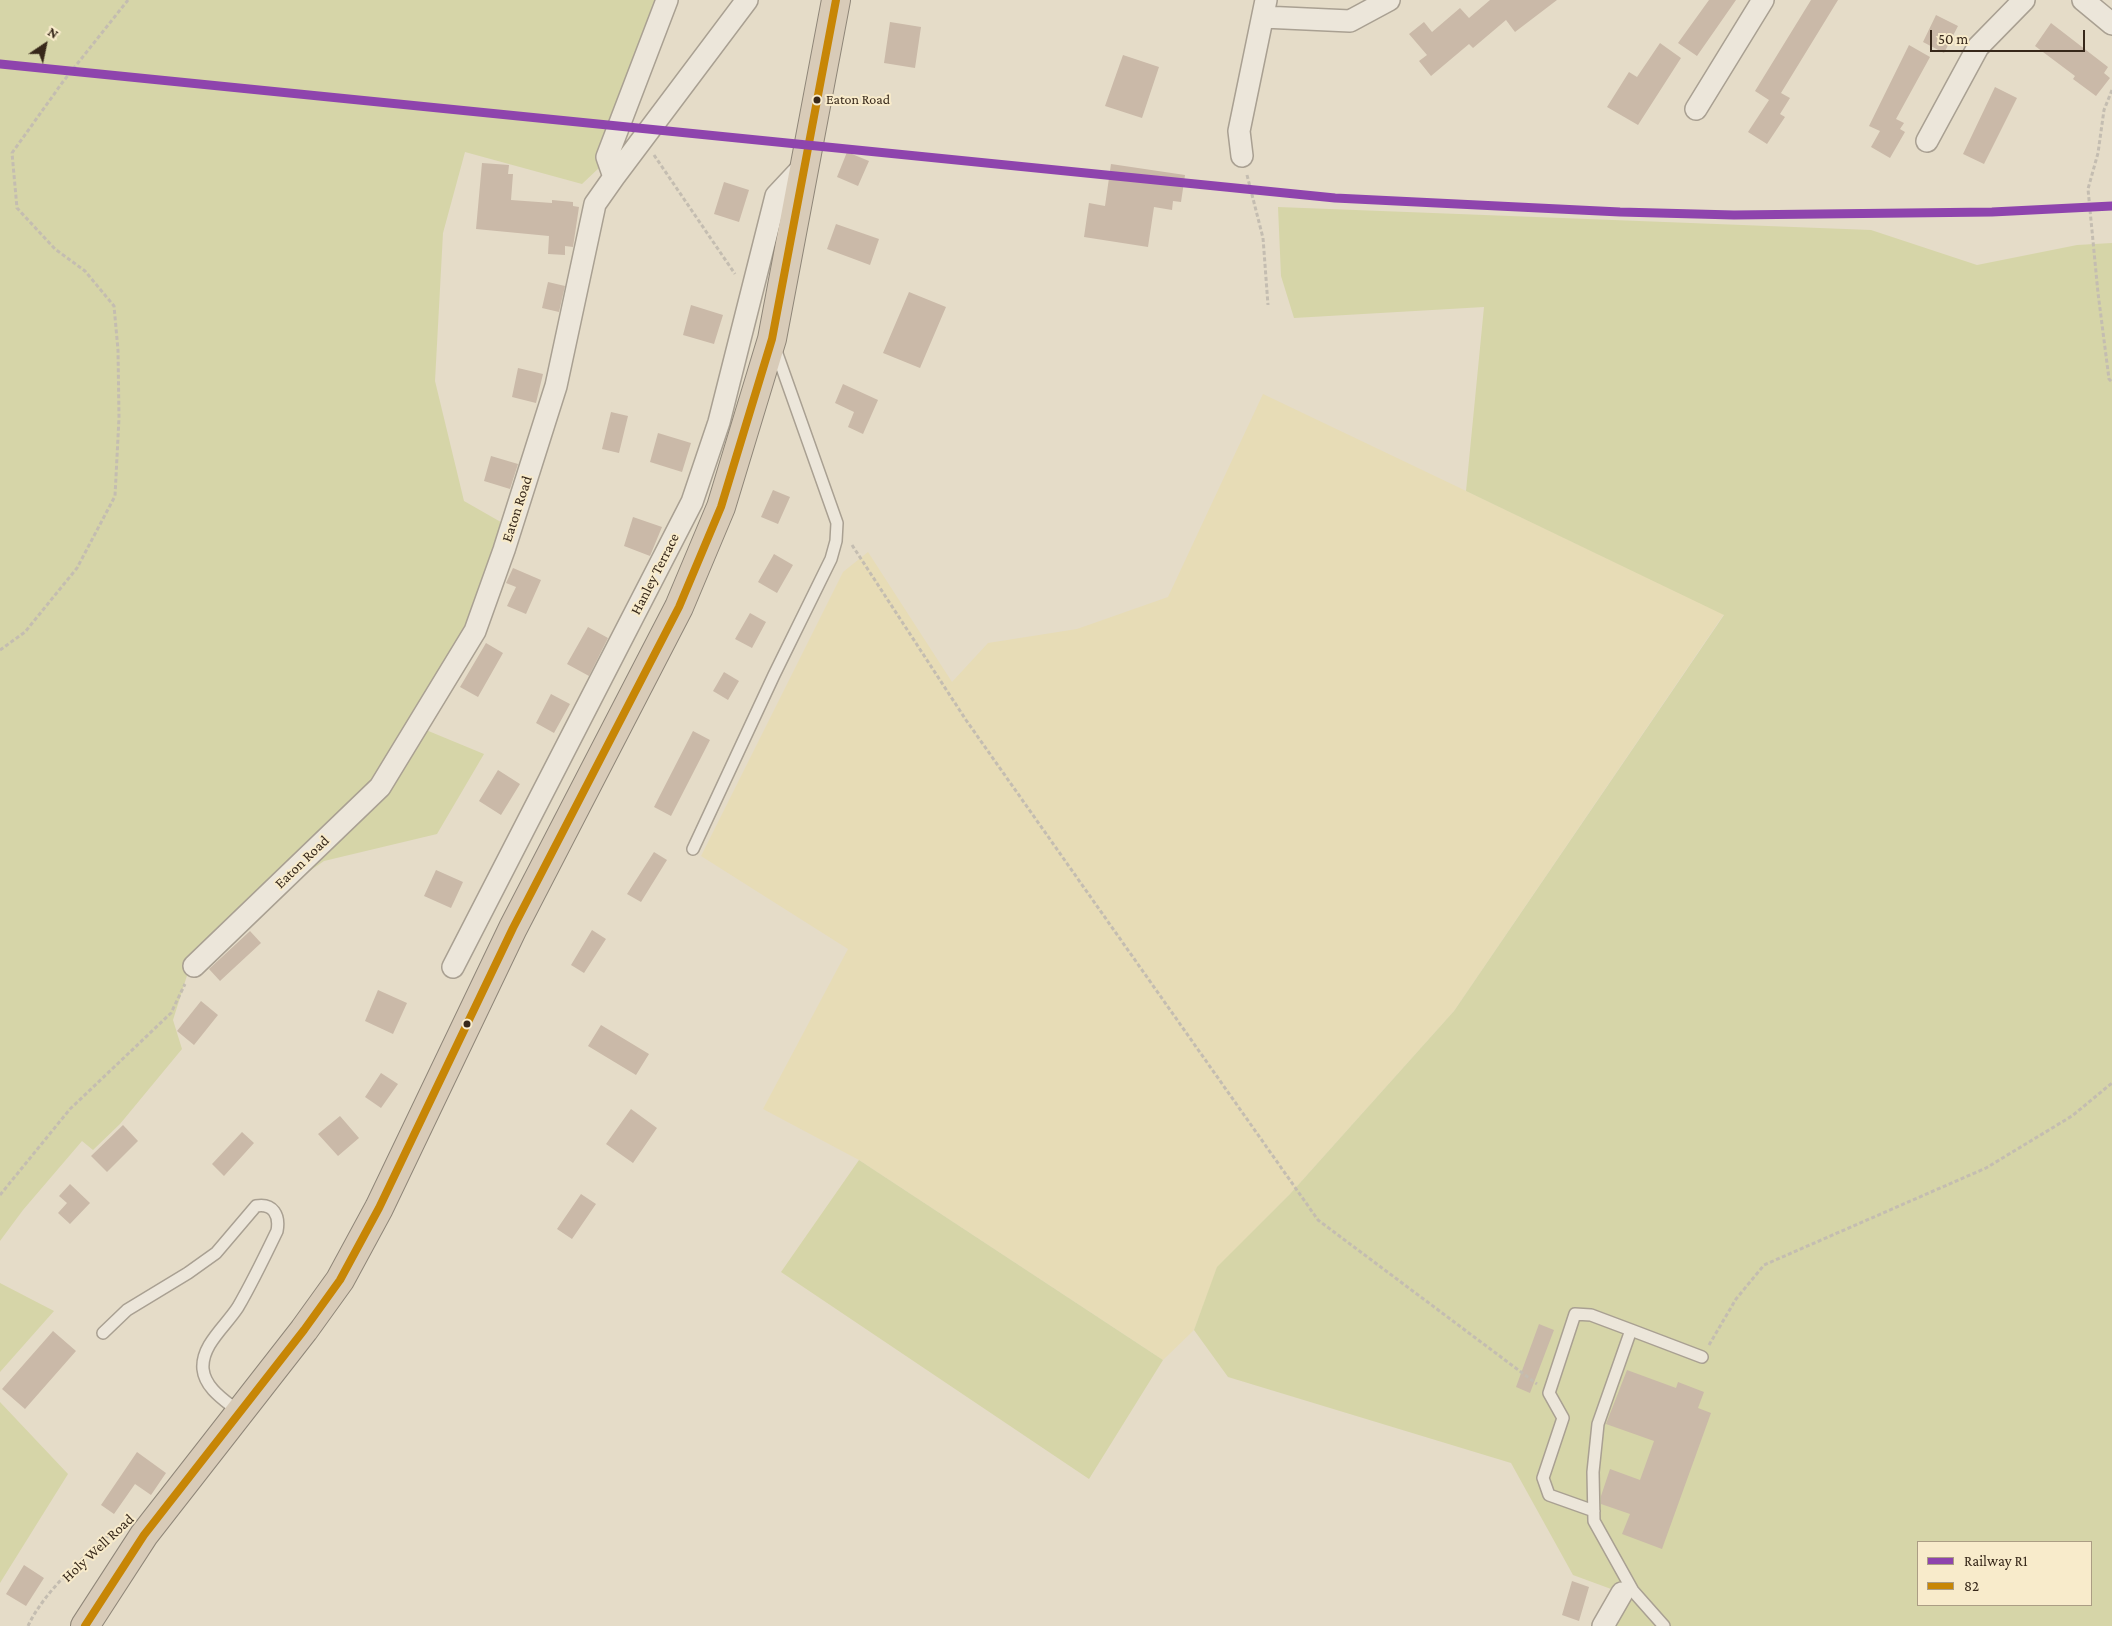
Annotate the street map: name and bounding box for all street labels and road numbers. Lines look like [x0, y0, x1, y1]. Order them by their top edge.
street label: Eaton Road [498, 474, 536, 544]
street label: Hanley Terrace [627, 530, 683, 618]
street label: Eaton Road [271, 832, 333, 892]
street label: Holy Well Road [58, 1510, 138, 1586]

